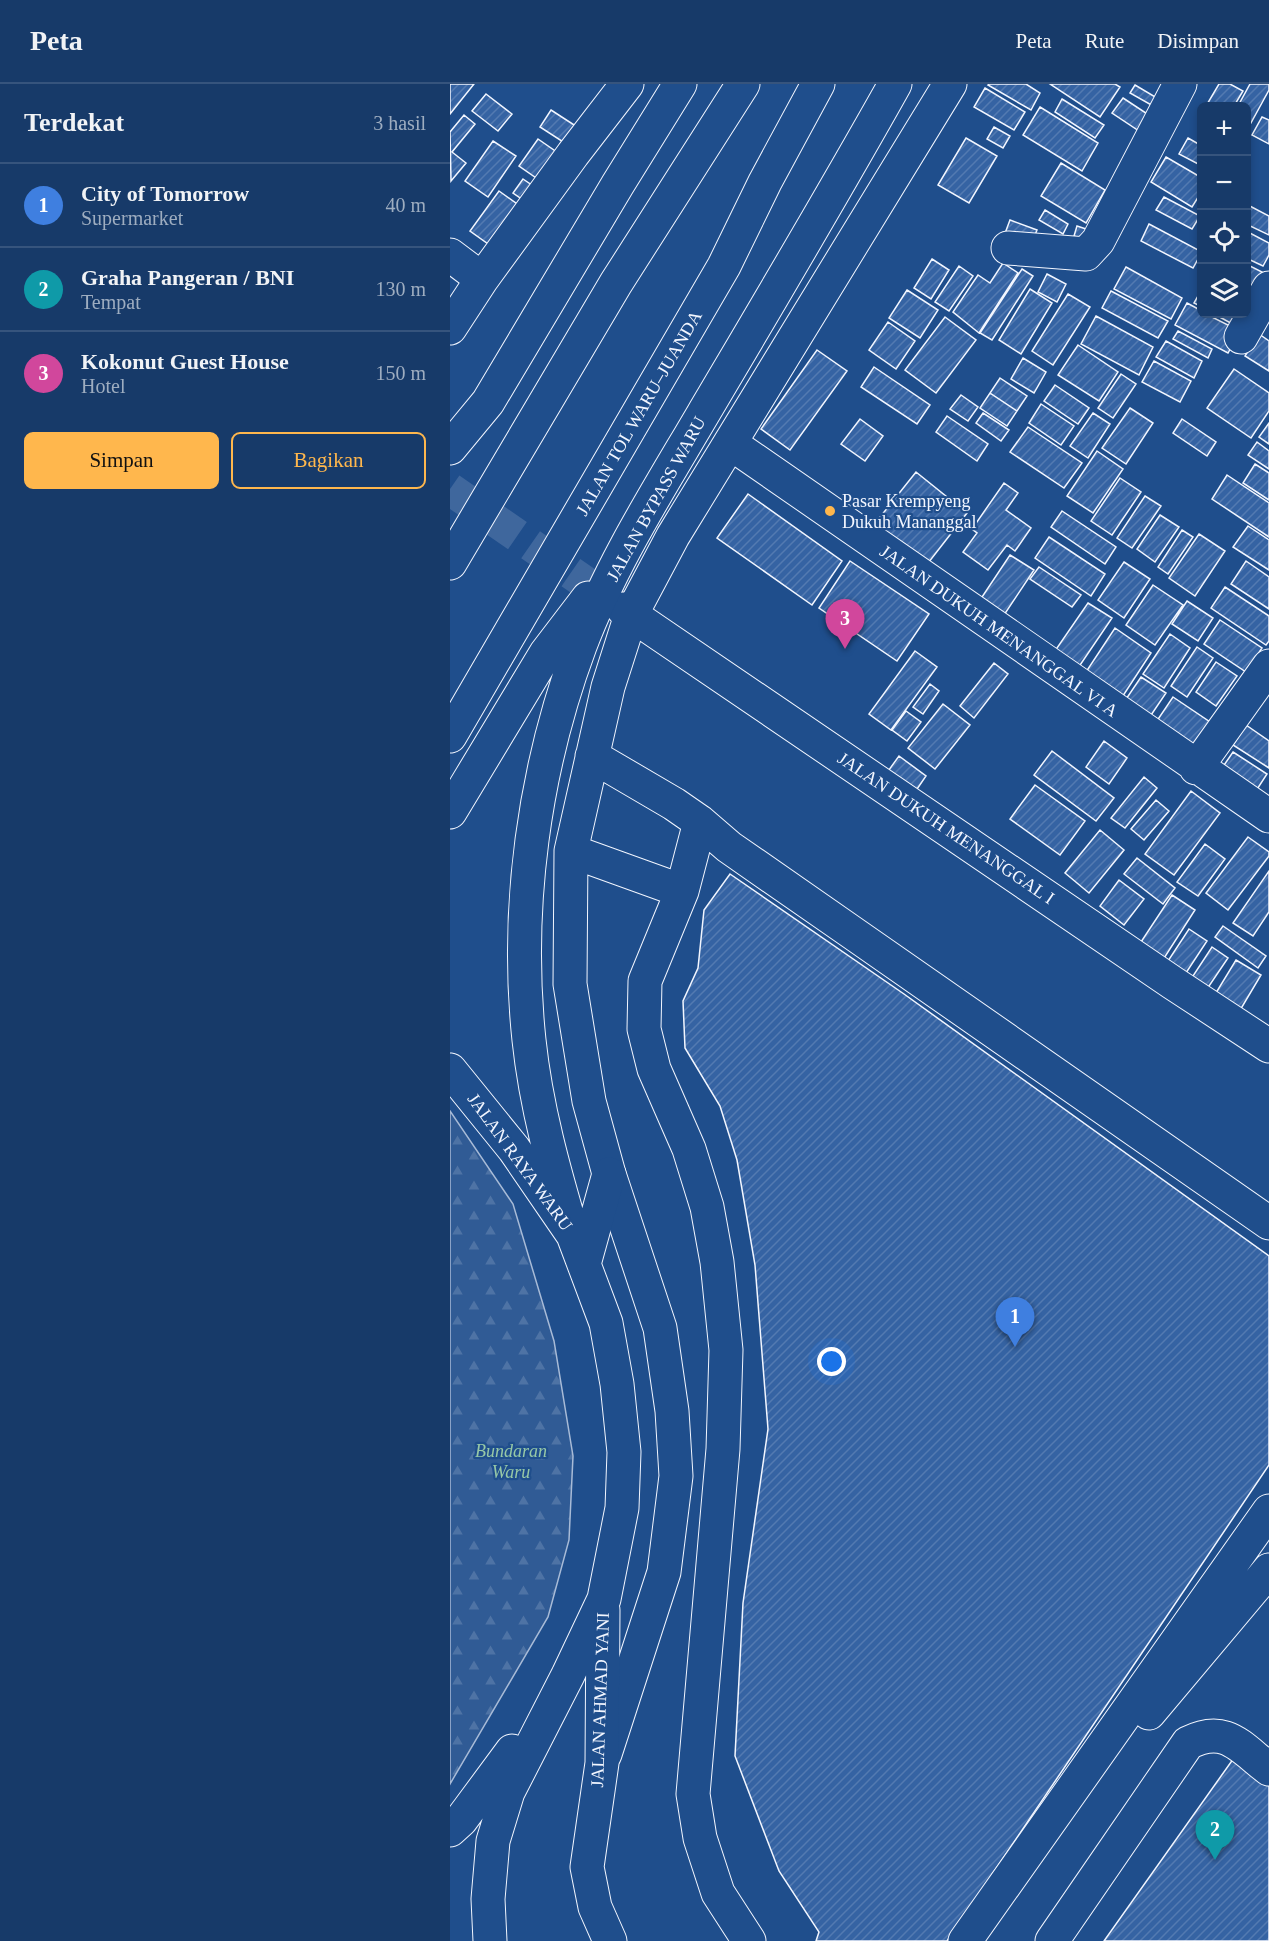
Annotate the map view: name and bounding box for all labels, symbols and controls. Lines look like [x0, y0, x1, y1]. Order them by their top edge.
text: Peta [30, 25, 83, 56]
text: Peta [1016, 29, 1052, 53]
text: Rute [1085, 29, 1124, 53]
text: Disimpan [1157, 29, 1239, 53]
map controls [1197, 102, 1251, 318]
button: + [1197, 102, 1251, 156]
text: Terdekat [24, 108, 124, 137]
text: 3 hasil [373, 112, 426, 134]
button: − [1197, 156, 1251, 210]
text: City of Tomorrow [81, 181, 249, 206]
text: 1 [39, 194, 49, 216]
text: 40 m [385, 194, 426, 216]
text: Supermarket [81, 207, 183, 229]
button: locate [1197, 210, 1251, 264]
button: layers [1197, 264, 1251, 318]
text: Graha Pangeran / BNI [81, 265, 294, 290]
text: 2 [39, 278, 49, 300]
text: 130 m [375, 278, 426, 300]
text: Tempat [81, 291, 141, 313]
street label: JALAN TOL WARU–JUANDA [572, 307, 706, 519]
text: Kokonut Guest House [81, 349, 289, 374]
text: 3 [39, 362, 49, 384]
text: 150 m [375, 362, 426, 384]
text: Hotel [81, 375, 125, 397]
street label: JALAN BYPASS WARU [602, 413, 710, 585]
button: Simpan [24, 432, 219, 489]
button: Bagikan [231, 432, 426, 489]
place label: Pasar Krempyeng Dukuh Mananggal [842, 491, 976, 532]
marker: Pasar Krempyeng Dukuh Mananggal [823, 504, 837, 518]
street label: JALAN DUKUH MENANGGAL VI A [876, 541, 1122, 721]
pin: 3 [826, 600, 864, 649]
street label: JALAN DUKUH MENANGGAL I [834, 748, 1058, 908]
street label: JALAN RAYA WARU [463, 1089, 577, 1235]
pin: 1 [996, 1298, 1034, 1347]
your location [817, 1347, 846, 1376]
park label: Bundaran Waru [475, 1441, 547, 1482]
street label: JALAN AHMAD YANI [587, 1612, 613, 1788]
pin: 2 [1196, 1810, 1234, 1860]

